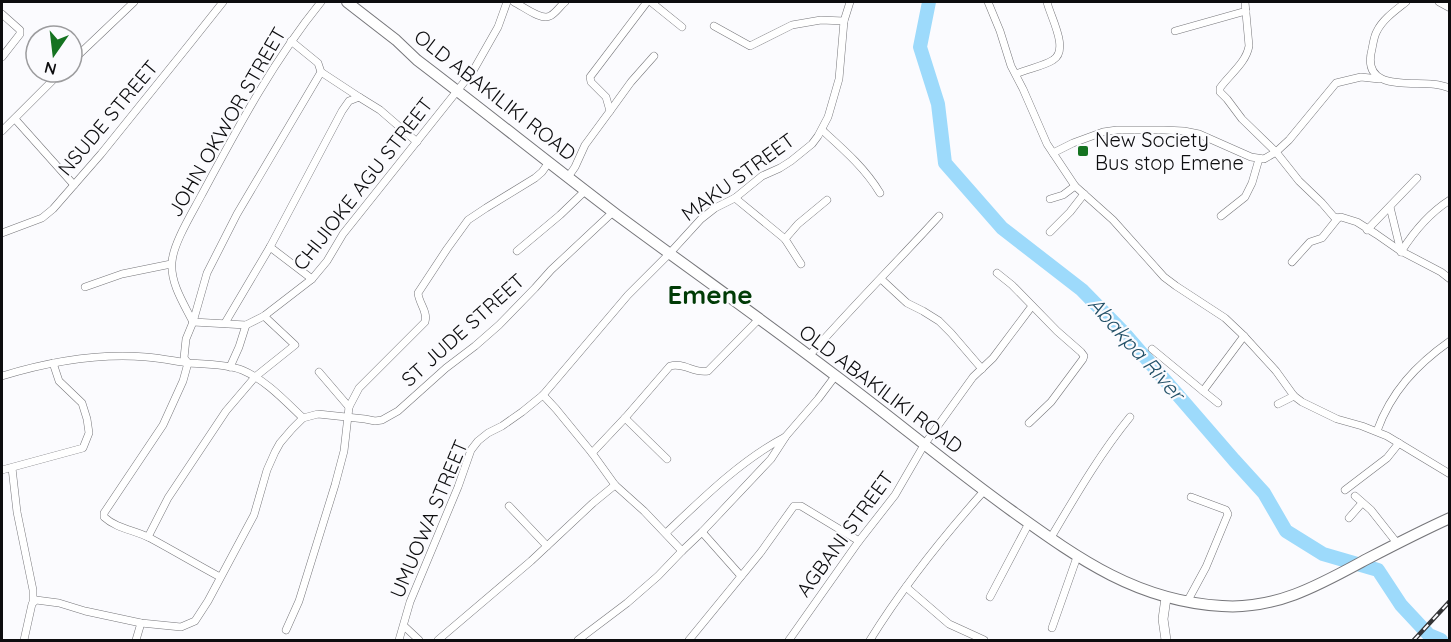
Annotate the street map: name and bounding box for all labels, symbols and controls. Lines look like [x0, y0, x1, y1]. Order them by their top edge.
street label: JOHN OKWOR STREET [162, 22, 291, 221]
north arrow [24, 24, 84, 84]
street label: OLD ABAKILIKI ROAD [409, 24, 581, 166]
street label: NSUDE STREET [52, 55, 163, 180]
text: N [42, 57, 58, 80]
street label: CHIJIOKE AGU STREET [287, 92, 438, 275]
street label: MAKU STREET [676, 127, 799, 226]
place label: New Society Bus stop Emene [1095, 127, 1244, 175]
marker: New Society Bus stop Emene [1076, 144, 1090, 158]
street label: ST JUDE STREET [396, 268, 529, 392]
district label: Emene [667, 278, 753, 311]
water label: Abakpa River [1083, 291, 1192, 408]
street label: OLD ABAKILIKI ROAD [794, 319, 968, 458]
street label: UMUOWA STREET [384, 436, 473, 602]
street label: AGBANI STREET [791, 466, 899, 601]

